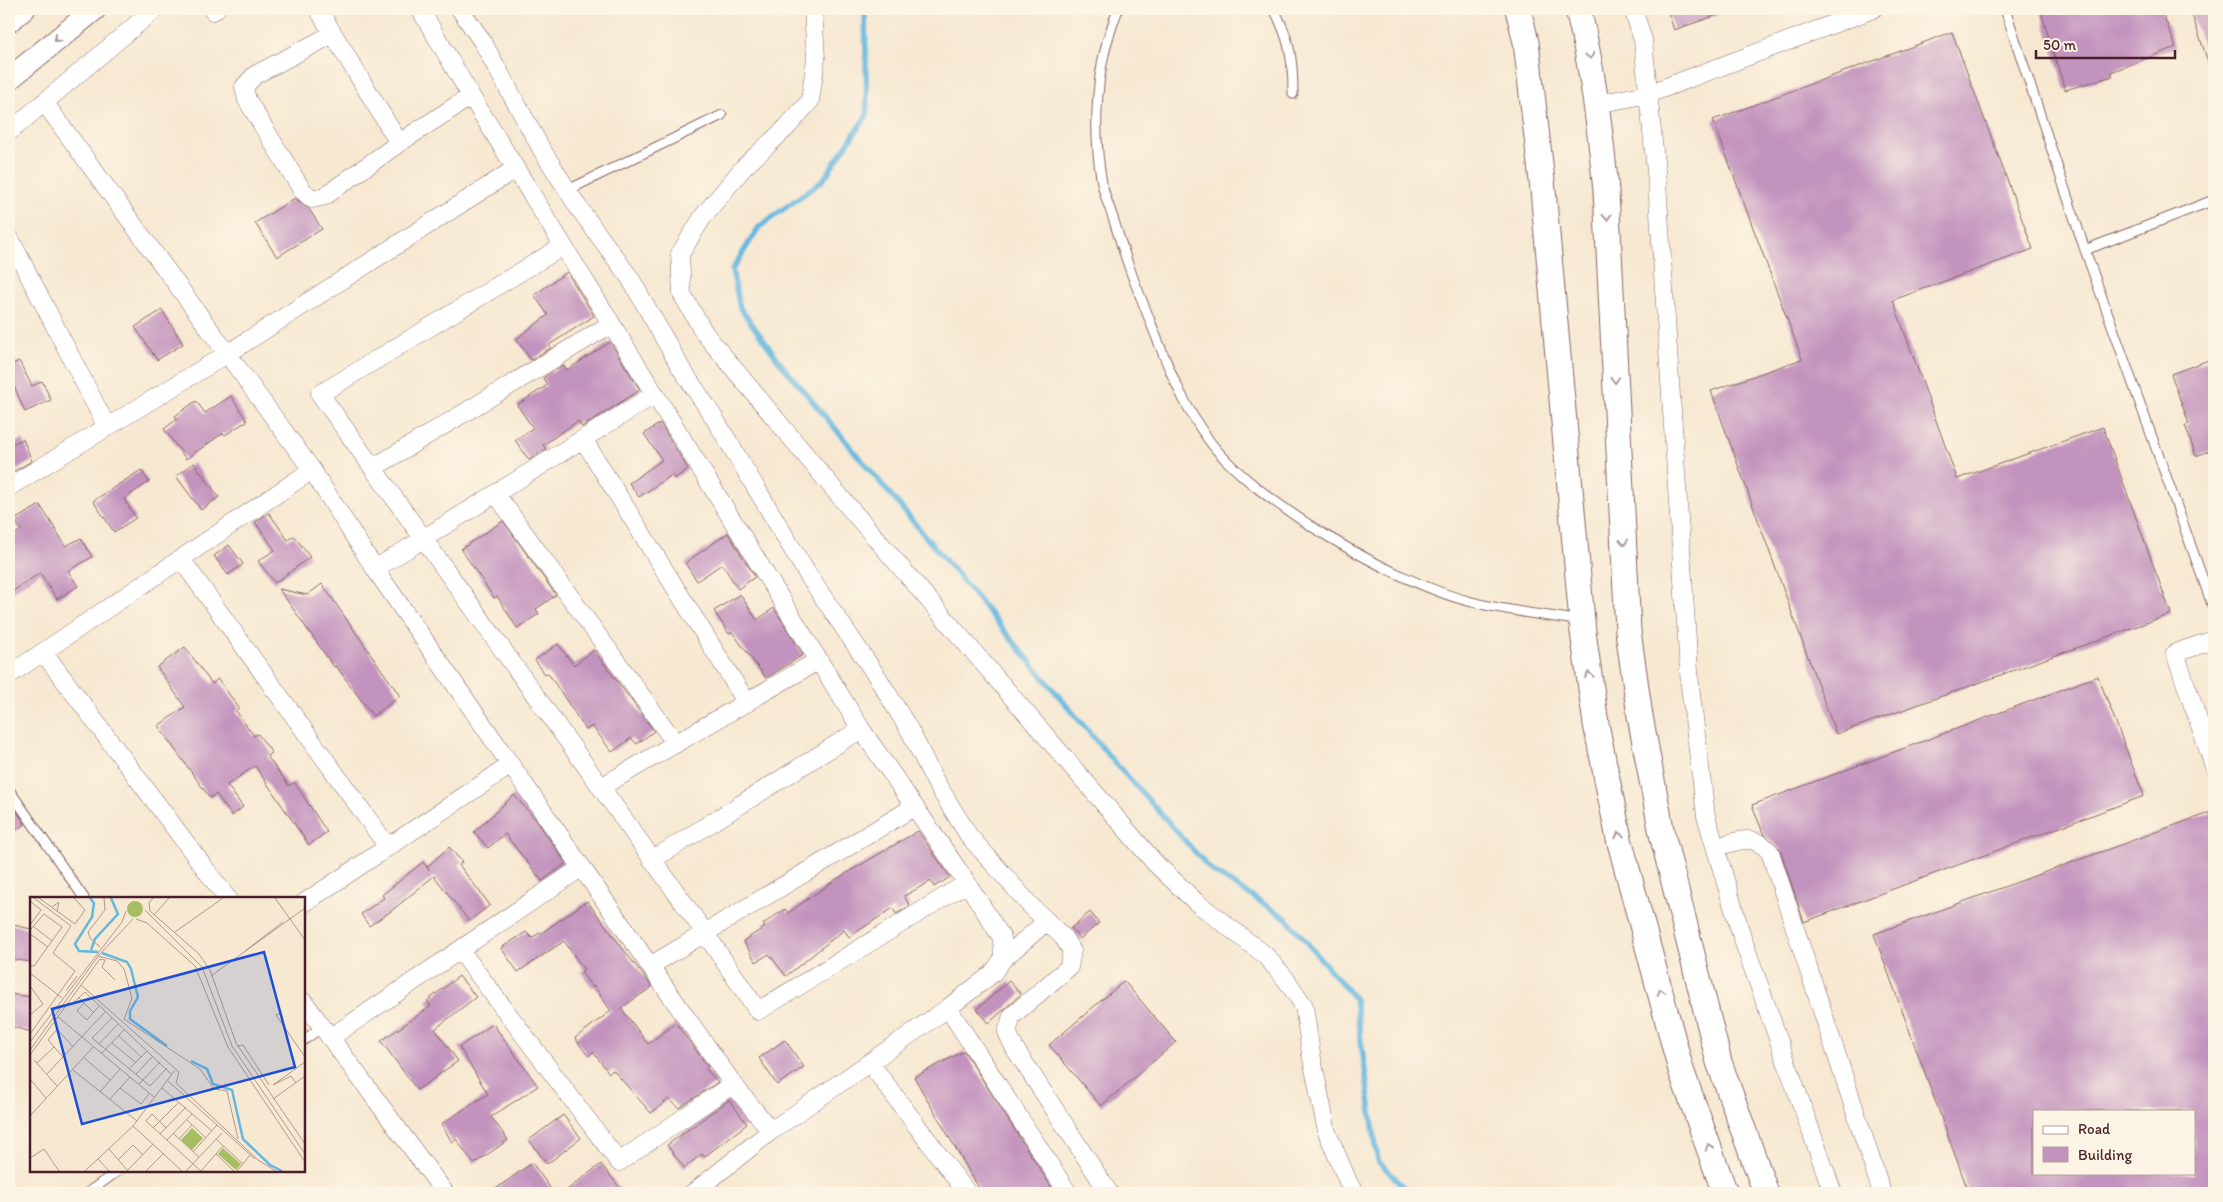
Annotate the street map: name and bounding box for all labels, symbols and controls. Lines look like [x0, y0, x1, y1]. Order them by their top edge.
scale bar [2036, 28, 2174, 60]
one-way arrow [54, 34, 63, 43]
text: 50 m [2043, 36, 2076, 54]
one-way arrow [1584, 52, 1595, 61]
one-way arrow [1602, 214, 1613, 222]
one-way arrow [1610, 376, 1621, 384]
one-way arrow [1618, 538, 1629, 546]
one-way arrow [1584, 671, 1595, 679]
one-way arrow [1614, 831, 1625, 840]
inset map [30, 897, 305, 1172]
one-way arrow [1656, 989, 1666, 997]
legend [2033, 1110, 2196, 1174]
text: Road [2078, 1120, 2111, 1138]
one-way arrow [1704, 1144, 1714, 1152]
text: Building [2078, 1146, 2132, 1164]

